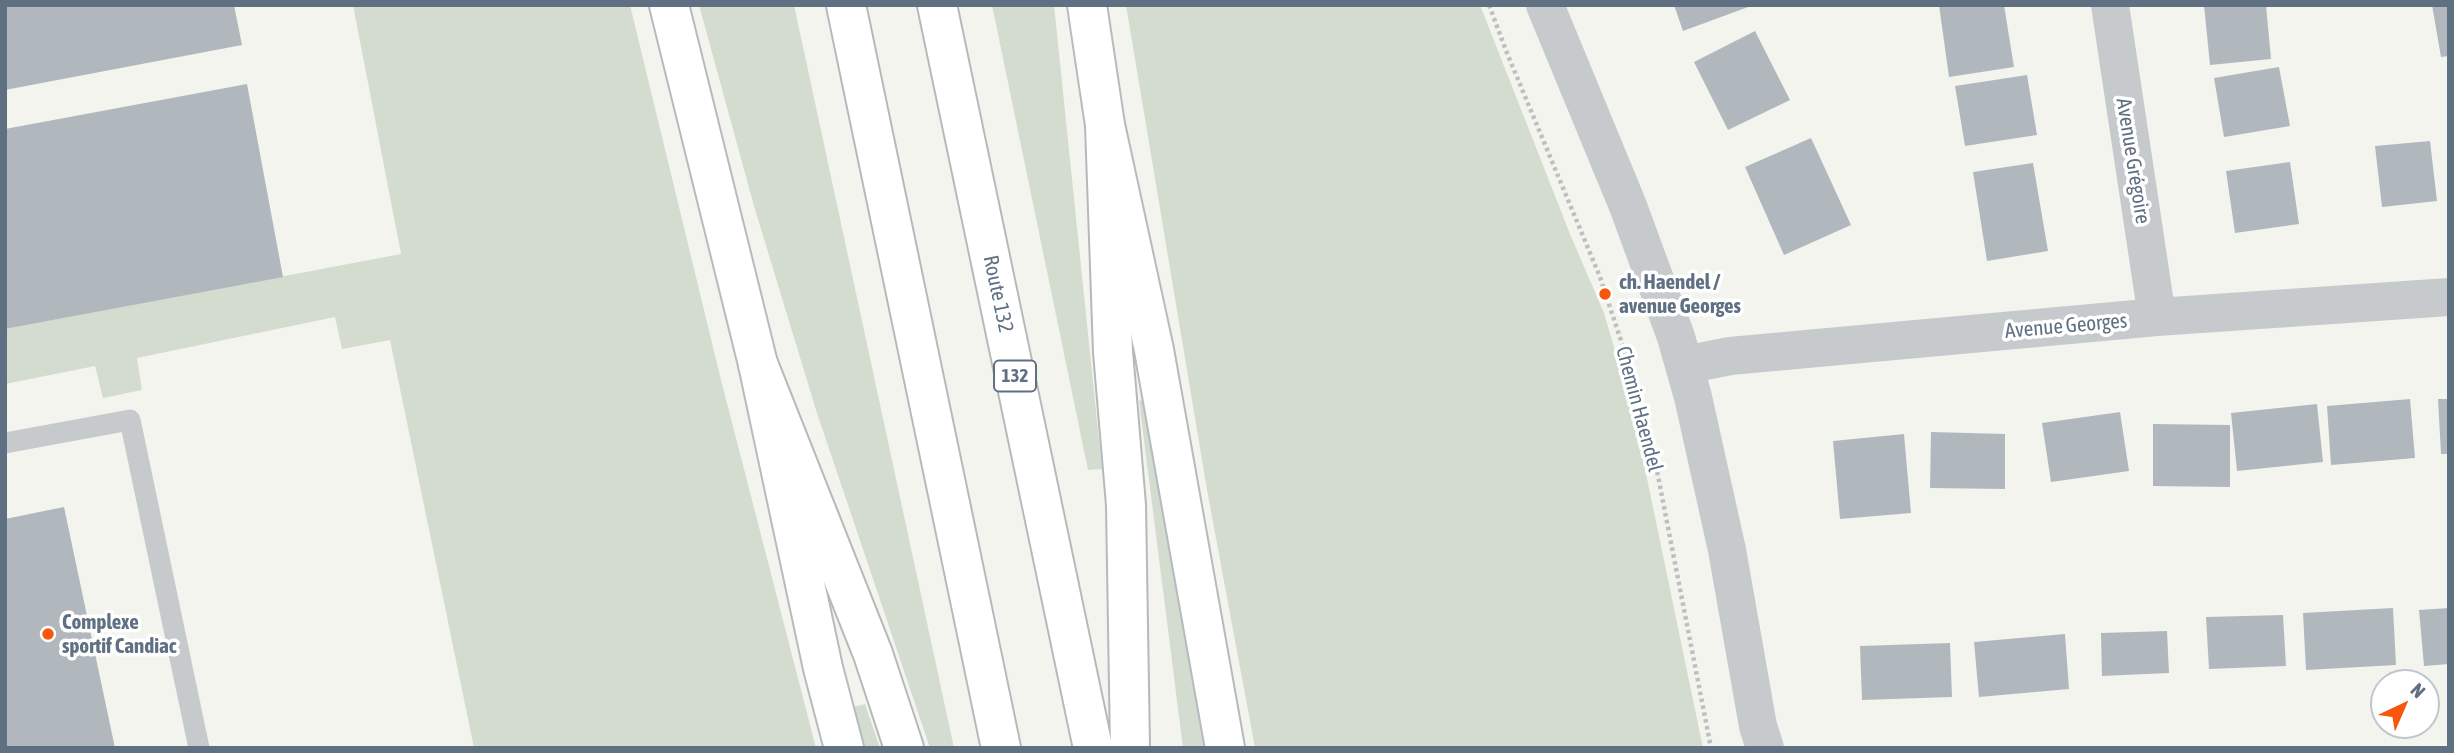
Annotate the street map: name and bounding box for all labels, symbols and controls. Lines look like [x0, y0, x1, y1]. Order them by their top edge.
street label: Avenue Grégoire [2111, 96, 2155, 226]
street label: Route 132 [978, 253, 1018, 335]
place label: ch. Haendel / avenue Georges [1619, 269, 1741, 319]
marker: ch. Haendel / avenue Georges [1597, 286, 1613, 302]
street label: Avenue Georges [2004, 308, 2128, 344]
street label: Chemin Haendel [1610, 343, 1668, 475]
road number: 132 [994, 360, 1036, 392]
place label: Complexe sportif Candiac [62, 609, 176, 659]
marker: Complexe sportif Candiac [40, 626, 56, 642]
north arrow [2370, 669, 2440, 739]
text: N [2407, 679, 2430, 702]

